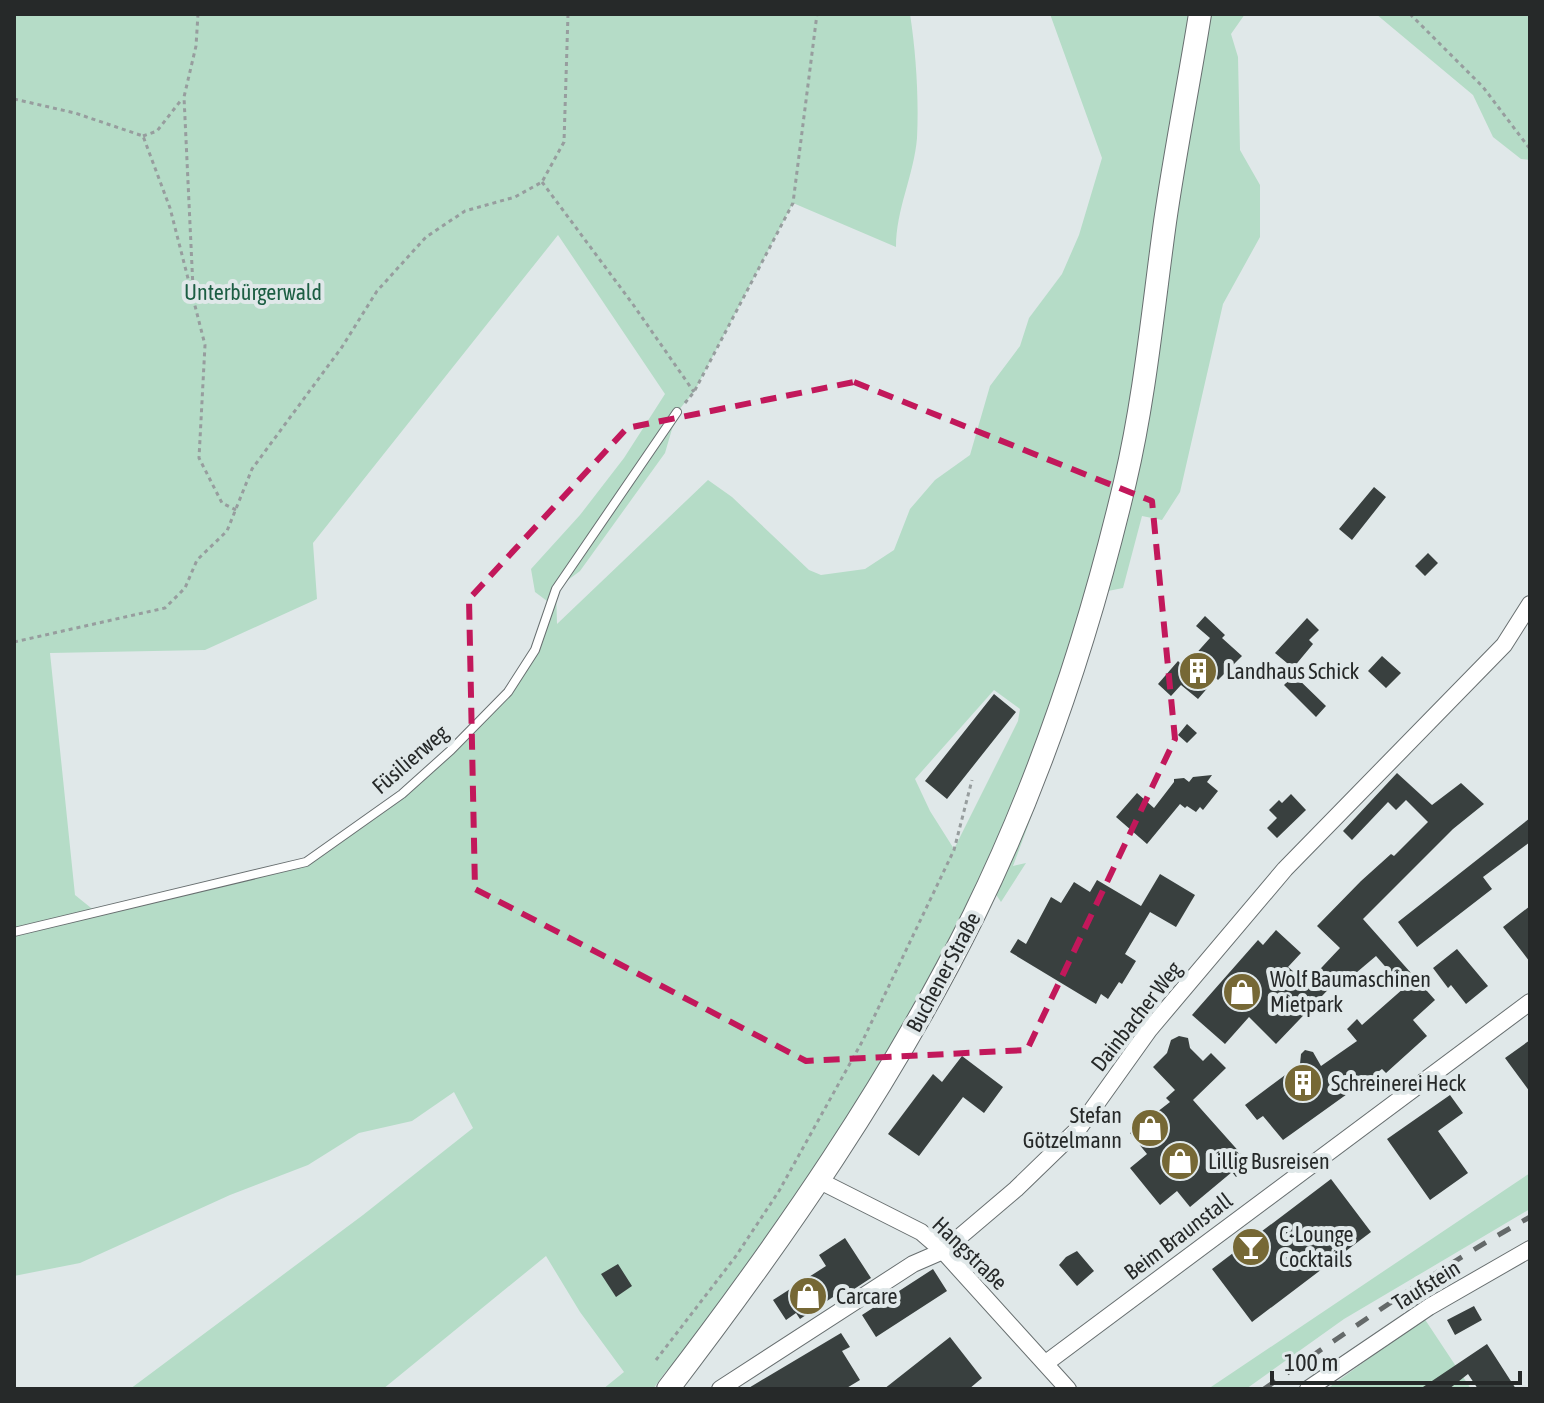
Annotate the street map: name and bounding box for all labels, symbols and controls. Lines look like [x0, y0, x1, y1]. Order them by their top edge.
park label: Unterbürgerwald [184, 279, 322, 305]
building icon: Landhaus Schick [1177, 650, 1219, 692]
place label: Landhaus Schick [1226, 658, 1359, 684]
street label: Füsilierweg [367, 719, 454, 799]
street label: Buchener Straße [900, 908, 986, 1036]
street label: Dainbacher Weg [1085, 956, 1187, 1076]
place label: Wolf Baumaschinen Mietpark [1270, 966, 1431, 1017]
shop icon: Wolf Baumaschinen Mietpark [1221, 971, 1263, 1013]
building icon: Schreinerei Heck [1282, 1062, 1324, 1104]
place label: Schreinerei Heck [1331, 1070, 1467, 1096]
place label: Stefan Götzelmann [1023, 1102, 1122, 1153]
shop icon: Stefan Götzelmann [1129, 1107, 1171, 1149]
shop icon: Lillig Busreisen [1159, 1140, 1201, 1182]
place label: Lillig Busreisen [1208, 1148, 1330, 1174]
street label: Beim Braunstall [1119, 1187, 1237, 1285]
street label: Hangstraße [927, 1211, 1013, 1295]
place label: C-Lounge Cocktails [1279, 1221, 1354, 1272]
bar icon: C-Lounge Cocktails [1230, 1226, 1272, 1268]
street label: Taufstein [1387, 1254, 1465, 1316]
shop icon: Carcare [787, 1275, 829, 1317]
place label: Carcare [836, 1283, 897, 1309]
scale bar [1272, 1335, 1520, 1385]
text: 100 m [1284, 1349, 1338, 1376]

